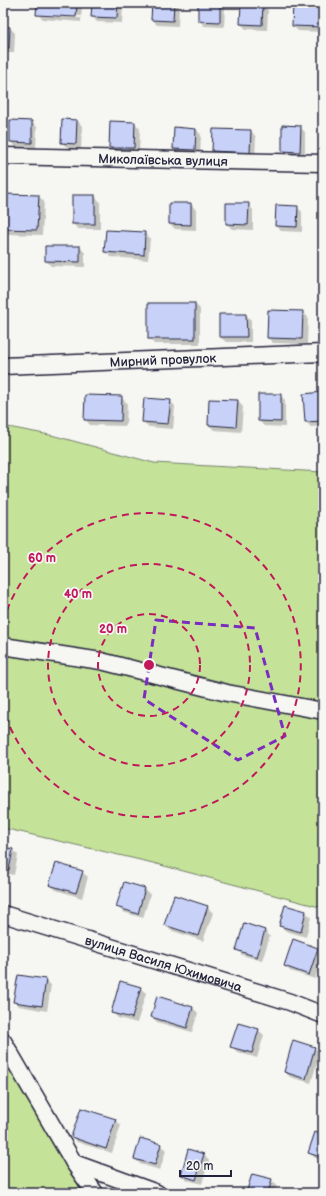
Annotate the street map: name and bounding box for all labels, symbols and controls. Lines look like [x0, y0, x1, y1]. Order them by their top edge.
street label: Миколаївська вулиця [98, 151, 228, 170]
street label: Мирний провулок [109, 350, 217, 371]
text: 60 m [28, 551, 56, 566]
text: 40 m [64, 587, 92, 602]
text: 20 m [99, 622, 127, 637]
centre of rings [142, 658, 156, 672]
street label: вулиця Василя Юхимовича [83, 933, 244, 996]
scale bar [180, 1152, 231, 1178]
text: 20 m [186, 1159, 213, 1174]

